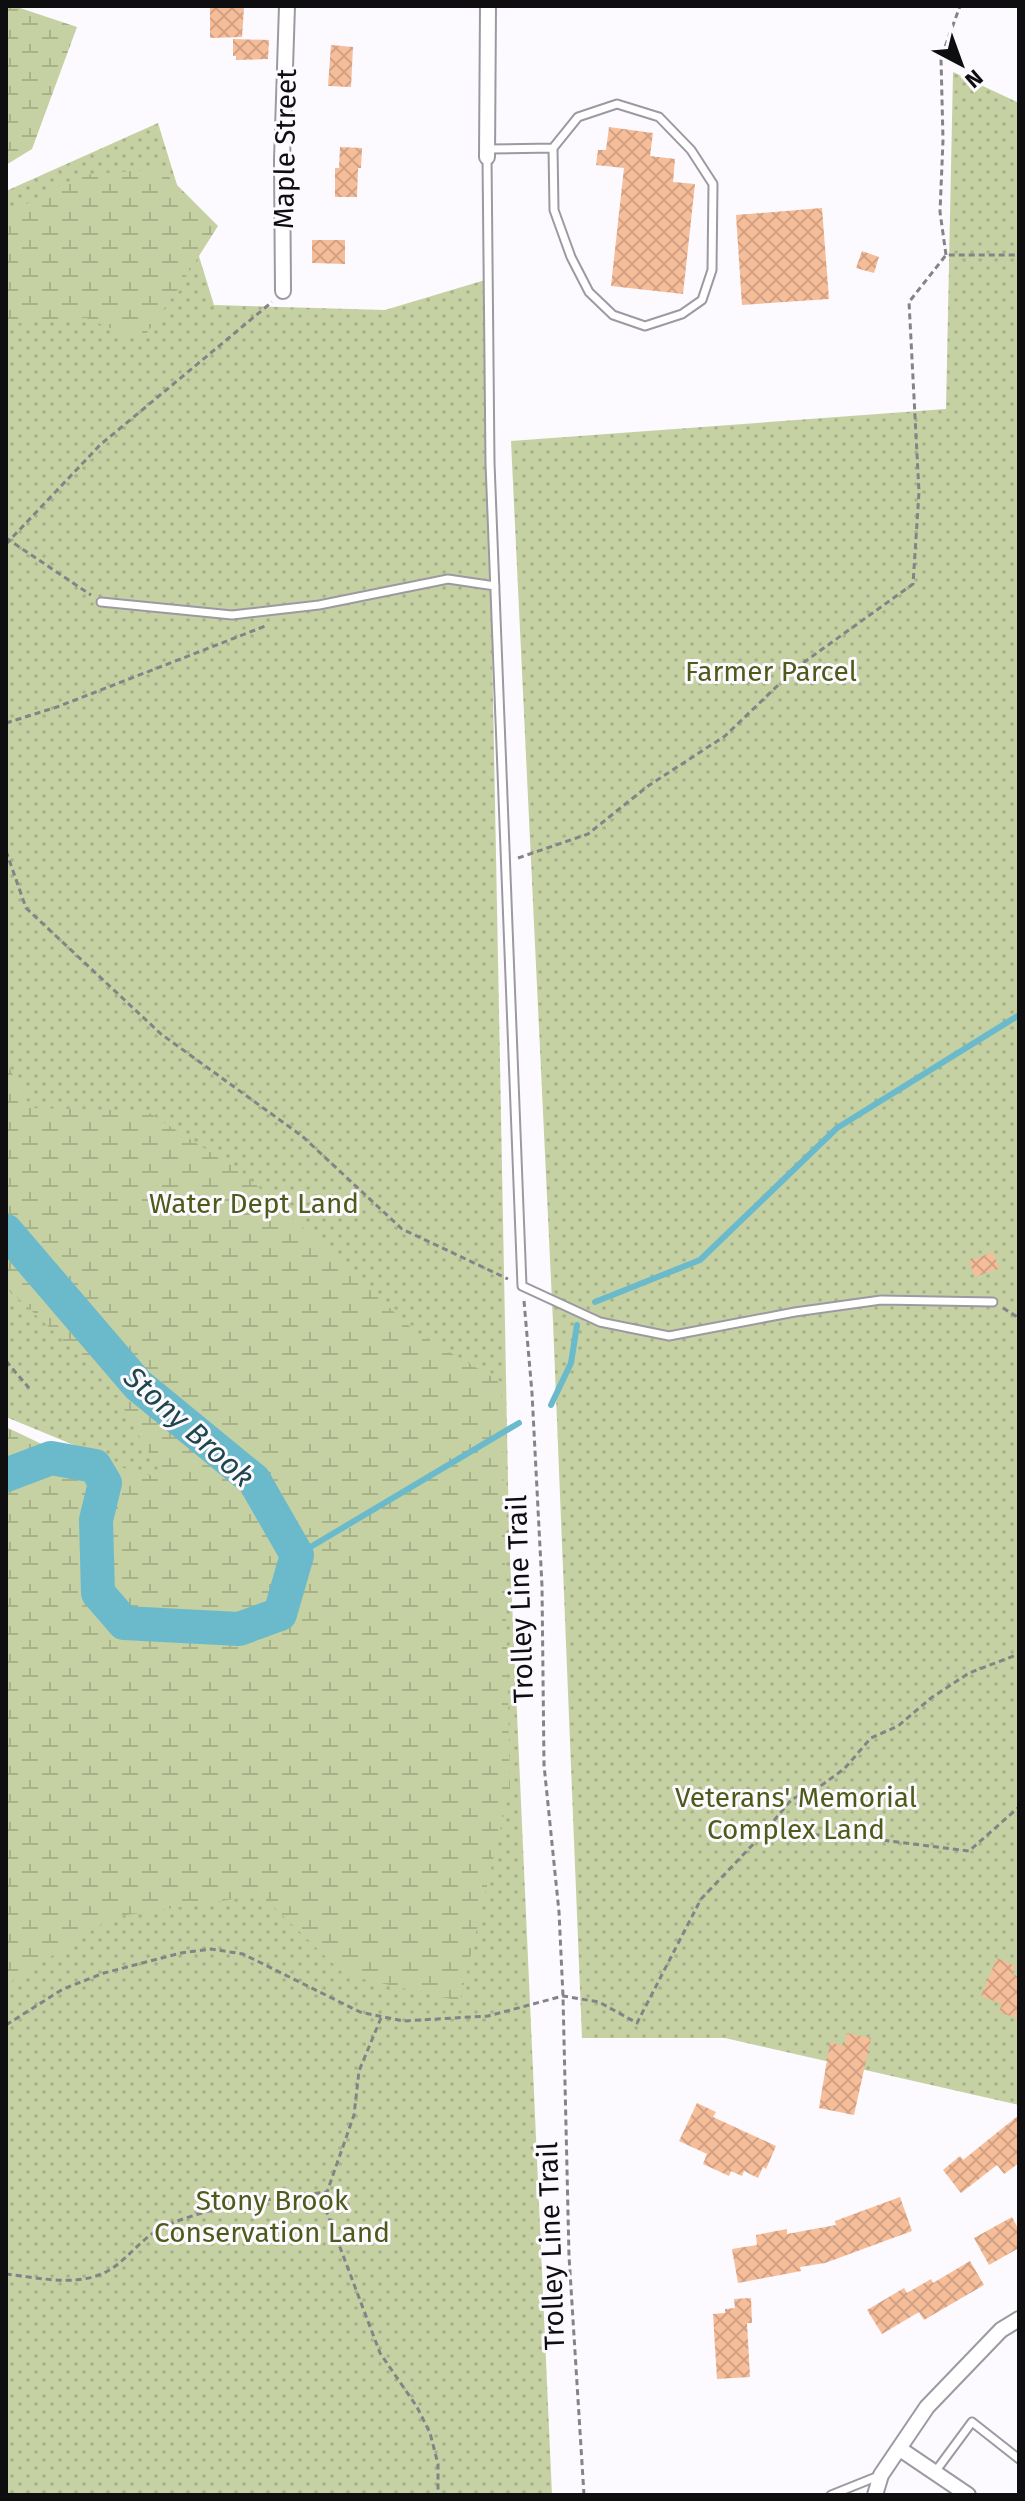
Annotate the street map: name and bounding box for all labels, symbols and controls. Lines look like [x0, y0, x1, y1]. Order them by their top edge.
north arrow [921, 24, 1001, 104]
text: N [959, 64, 988, 94]
street label: Maple Street [267, 68, 303, 229]
park label: Farmer Parcel [685, 655, 857, 688]
park label: Water Dept Land [149, 1187, 359, 1220]
water label: Stony Brook [116, 1359, 262, 1495]
street label: Trolley Line Trail [500, 1494, 540, 1704]
park label: Veterans' Memorial Complex Land [675, 1781, 917, 1846]
street label: Trolley Line Trail [531, 2141, 571, 2351]
park label: Stony Brook Conservation Land [154, 2184, 390, 2249]

